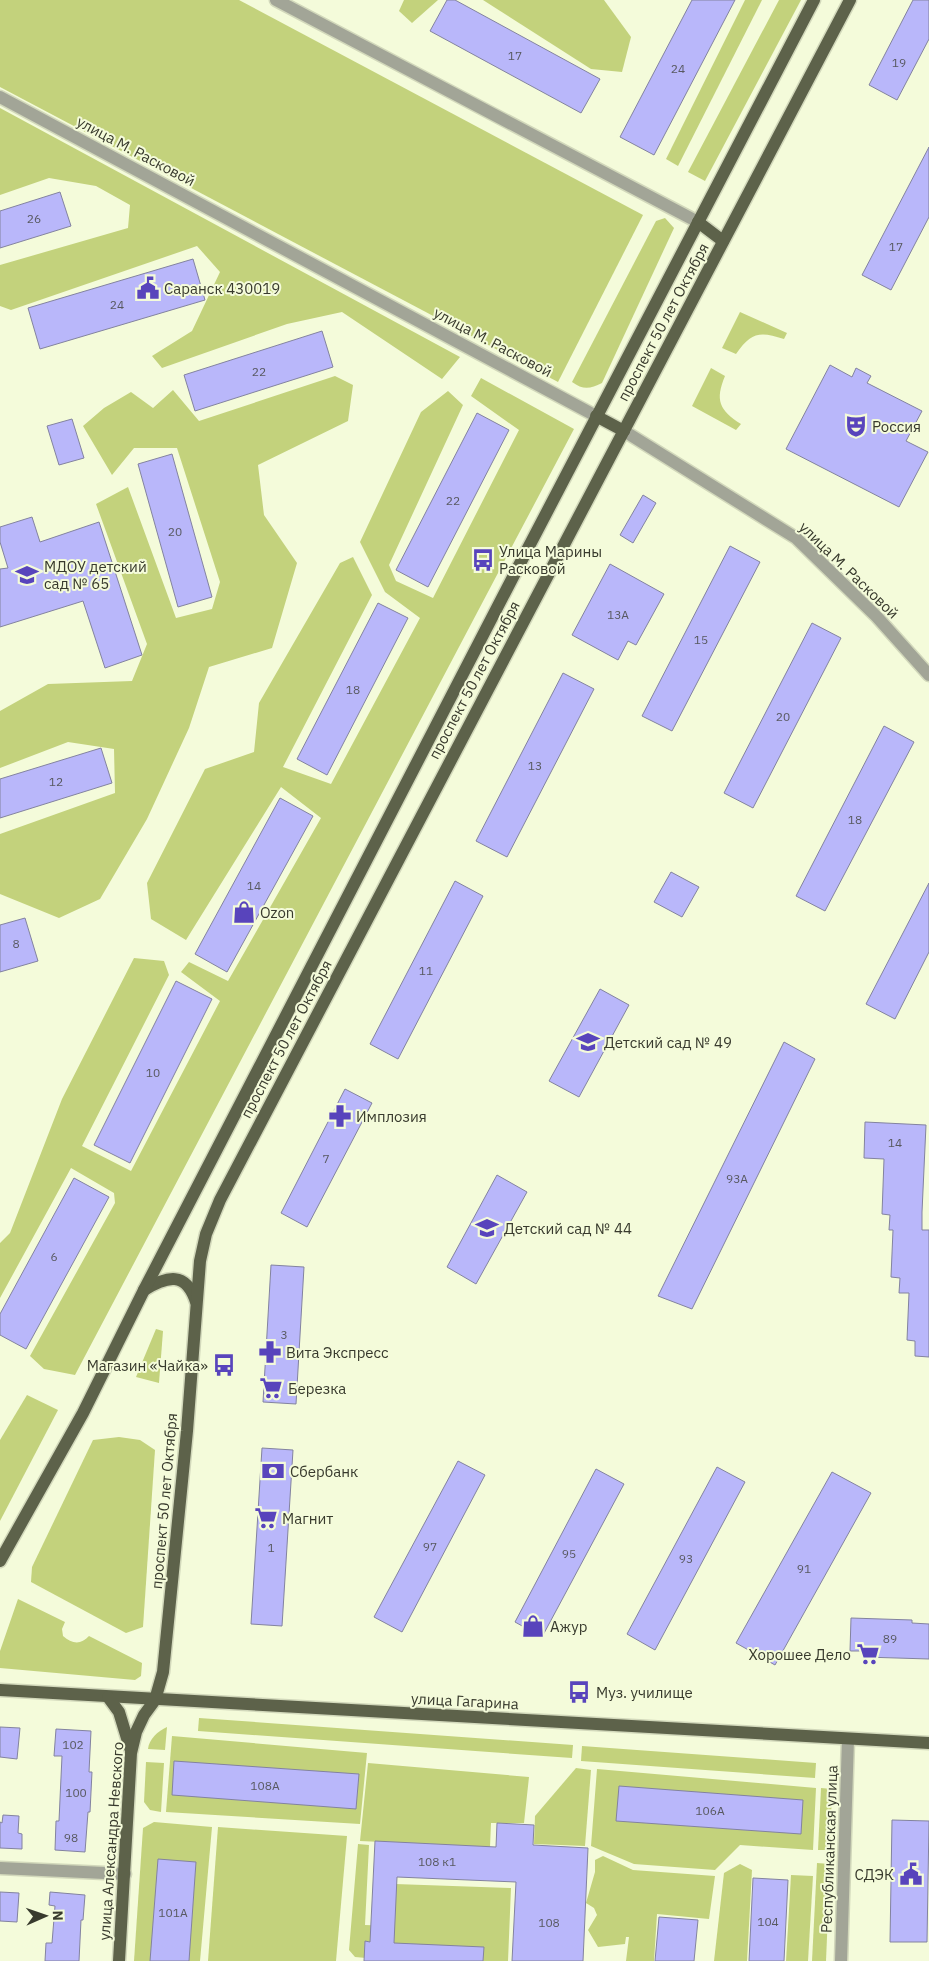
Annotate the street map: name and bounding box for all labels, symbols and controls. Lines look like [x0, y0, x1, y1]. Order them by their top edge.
house number: 17 [508, 48, 522, 63]
house number: 19 [892, 55, 906, 70]
house number: 24 [671, 61, 685, 76]
street label: улица М. Расковой [74, 112, 198, 190]
house number: 26 [27, 211, 41, 226]
house number: 17 [889, 239, 903, 254]
street label: проспект 50 лет Октября [613, 240, 713, 404]
public building icon: Саранск 430019 [135, 275, 161, 301]
place label: Саранск 430019 [164, 279, 280, 298]
house number: 24 [110, 297, 124, 312]
street label: улица М. Расковой [431, 303, 555, 381]
house number: 22 [252, 364, 266, 379]
theatre icon: Россия [843, 413, 869, 439]
place label: Россия [872, 417, 921, 436]
house number: 22 [446, 493, 460, 508]
street label: улица М. Расковой [795, 518, 903, 622]
house number: 20 [168, 524, 182, 539]
place label: Улица Марины Расковой [499, 542, 602, 578]
bus stop icon: Улица Марины Расковой [470, 547, 496, 573]
place label: МДОУ детский сад № 65 [44, 557, 147, 593]
school or university icon: МДОУ детский сад № 65 [14, 562, 40, 588]
street label: проспект 50 лет Октября [424, 598, 524, 762]
house number: 13А [607, 607, 629, 622]
house number: 15 [694, 632, 708, 647]
house number: 18 [346, 682, 360, 697]
house number: 20 [776, 709, 790, 724]
house number: 13 [528, 758, 542, 773]
house number: 12 [49, 774, 63, 789]
house number: 18 [848, 812, 862, 827]
house number: 14 [247, 878, 261, 893]
shop icon: Ozon [231, 899, 257, 925]
place label: Ozon [260, 903, 294, 922]
house number: 8 [12, 936, 20, 951]
street label: проспект 50 лет Октября [236, 957, 336, 1121]
house number: 11 [419, 963, 433, 978]
school or university icon: Детский сад № 49 [575, 1029, 601, 1055]
place label: Детский сад № 49 [604, 1033, 732, 1052]
house number: 10 [146, 1065, 160, 1080]
pharmacy icon: Имплозия [327, 1103, 353, 1129]
place label: Имплозия [356, 1107, 427, 1126]
house number: 14 [888, 1135, 902, 1150]
house number: 7 [322, 1151, 330, 1166]
house number: 93А [726, 1171, 748, 1186]
school or university icon: Детский сад № 44 [474, 1215, 500, 1241]
place label: Детский сад № 44 [504, 1219, 632, 1238]
house number: 6 [50, 1249, 58, 1264]
house number: 3 [280, 1327, 288, 1342]
pharmacy icon: Вита Экспресс [257, 1339, 283, 1365]
place label: Вита Экспресс [286, 1343, 389, 1362]
bus stop icon: Магазин «Чайка» [211, 1352, 237, 1378]
place label: Магазин «Чайка» [87, 1356, 208, 1375]
supermarket icon: Березка [258, 1375, 284, 1401]
place label: Березка [288, 1379, 346, 1398]
street label: проспект 50 лет Октября [147, 1412, 181, 1590]
bank icon: Сбербанк [260, 1458, 286, 1484]
place label: Сбербанк [290, 1462, 358, 1481]
supermarket icon: Магнит [253, 1505, 279, 1531]
place label: Магнит [282, 1509, 333, 1528]
house number: 97 [423, 1539, 437, 1554]
house number: 1 [267, 1540, 275, 1555]
house number: 95 [562, 1546, 576, 1561]
house number: 93 [679, 1551, 693, 1566]
house number: 91 [797, 1561, 811, 1576]
shop icon: Ажур [520, 1613, 546, 1639]
place label: Ажур [550, 1617, 587, 1636]
house number: 89 [883, 1631, 897, 1646]
supermarket icon: Хорошее Дело [855, 1641, 881, 1667]
place label: Хорошее Дело [749, 1645, 851, 1664]
bus stop icon: Муз. училище [566, 1679, 592, 1705]
place label: Муз. училище [596, 1683, 693, 1702]
street label: улица Гагарина [411, 1689, 519, 1713]
house number: 102 [62, 1737, 84, 1752]
street label: улица Александра Невского [95, 1741, 127, 1941]
street label: Республиканская улица [817, 1765, 841, 1933]
house number: 108А [250, 1778, 280, 1793]
house number: 100 [65, 1785, 87, 1800]
house number: 106А [695, 1803, 725, 1818]
house number: 98 [64, 1830, 78, 1845]
house number: 108 к1 [418, 1854, 456, 1869]
public building icon: СДЭК [898, 1861, 924, 1887]
place label: СДЭК [854, 1865, 894, 1884]
north arrow [20, 1891, 70, 1941]
house number: 101А [158, 1905, 188, 1920]
text: N [49, 1910, 67, 1921]
house number: 104 [757, 1914, 779, 1929]
house number: 108 [538, 1915, 560, 1930]

